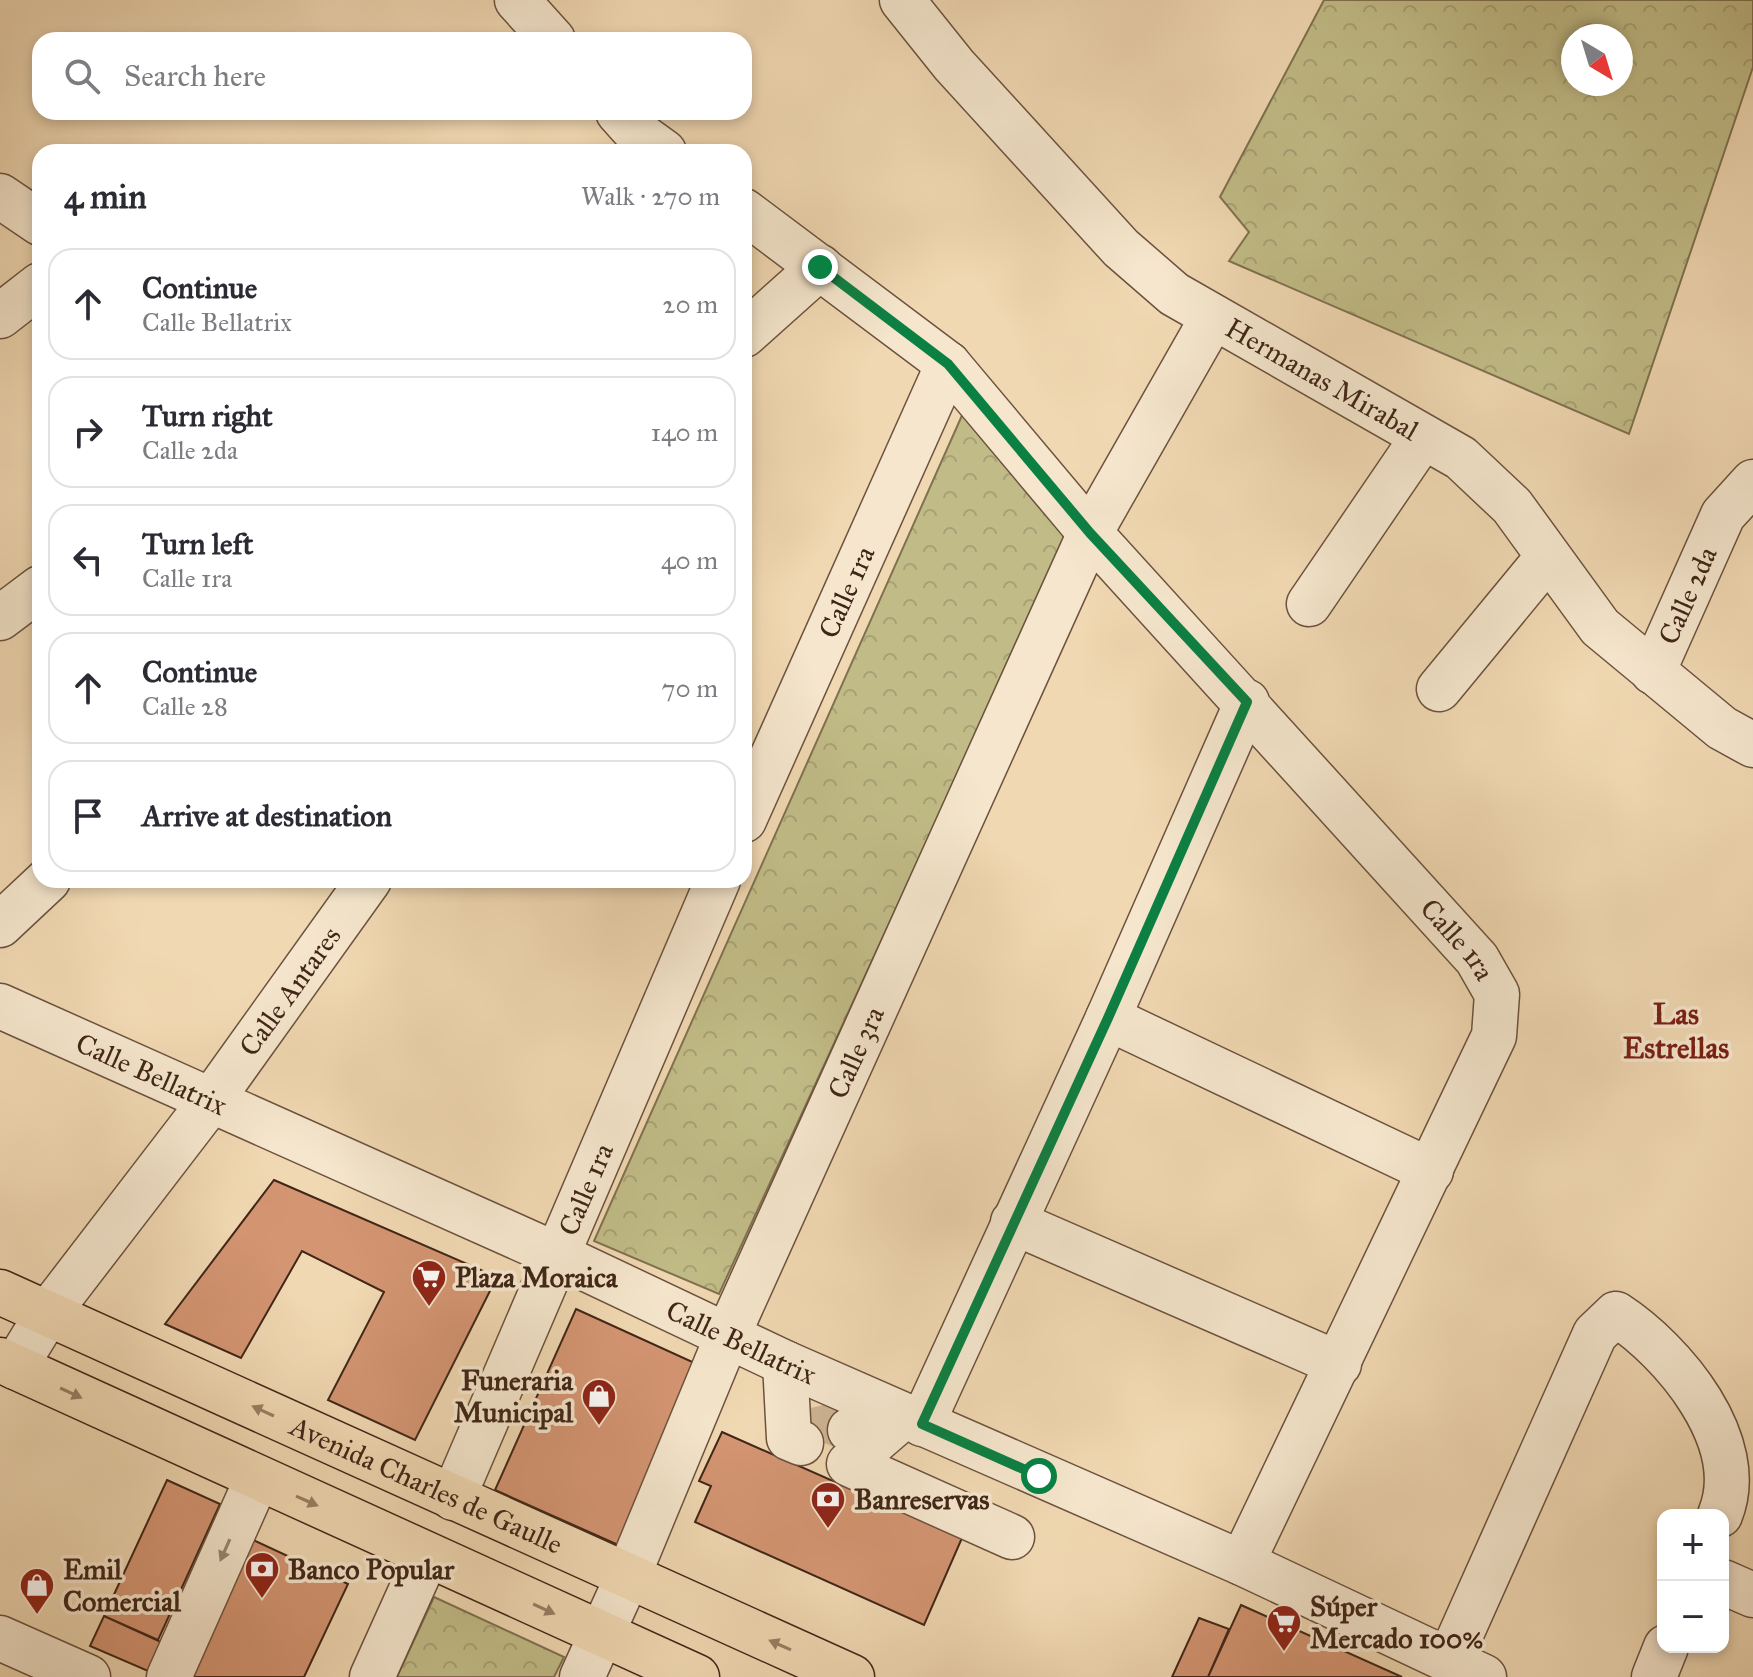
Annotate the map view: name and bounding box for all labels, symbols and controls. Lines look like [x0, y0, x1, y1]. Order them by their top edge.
north arrow [1561, 24, 1633, 96]
search box [32, 32, 752, 120]
icon: search [60, 54, 104, 98]
text: Search here [124, 58, 266, 94]
text: 4 min [64, 176, 147, 217]
text: Walk · 270 m [581, 180, 720, 212]
route end [802, 249, 838, 285]
text: Continue [142, 270, 257, 306]
icon: ahead [66, 282, 110, 326]
text: 20 m [663, 288, 718, 320]
text: Calle Bellatrix [142, 306, 292, 338]
street label: Hermanas Mirabal [1220, 310, 1425, 448]
text: Turn right [142, 398, 273, 434]
icon: right [66, 410, 110, 454]
text: 140 m [651, 416, 718, 448]
text: Calle 2da [142, 434, 238, 466]
text: Turn left [142, 526, 253, 562]
icon: left [66, 538, 110, 582]
street label: Calle 1ra [810, 540, 882, 643]
street label: Calle 2da [1650, 541, 1724, 650]
text: 40 m [661, 544, 718, 576]
text: Calle 1ra [142, 562, 232, 594]
text: Continue [142, 654, 257, 690]
icon: ahead [66, 666, 110, 710]
text: 70 m [662, 672, 718, 704]
text: Calle 28 [142, 690, 228, 722]
icon: arrive [66, 794, 110, 838]
text: Arrive at destination [142, 798, 392, 834]
street label: Calle 1ra [1413, 891, 1503, 986]
street label: Calle Antares [231, 919, 348, 1063]
district label: Las Estrellas [1623, 996, 1729, 1066]
street label: Calle 3ra [820, 1001, 892, 1104]
street label: Calle Bellatrix [71, 1025, 233, 1123]
street label: Calle 1ra [550, 1138, 621, 1241]
supermarket icon: Plaza Moraica [410, 1258, 448, 1308]
place label: Plaza Moraica [455, 1260, 619, 1295]
street label: Calle Bellatrix [661, 1292, 822, 1392]
place label: Funeraria Municipal [454, 1363, 574, 1430]
shop icon: Funeraria Municipal [580, 1377, 618, 1427]
one-way arrow [59, 1386, 83, 1400]
one-way arrow [251, 1404, 275, 1418]
street label: Avenida Charles de Gaulle [284, 1408, 568, 1561]
route start [1021, 1458, 1057, 1494]
bank icon: Banreservas [809, 1480, 847, 1530]
place label: Banreservas [854, 1482, 990, 1517]
one-way arrow [295, 1495, 319, 1508]
map controls [1657, 1509, 1729, 1653]
button: + [1657, 1509, 1729, 1581]
one-way arrow [219, 1539, 232, 1562]
bank icon: Banco Popular [243, 1550, 281, 1600]
place label: Emil Comercial [63, 1552, 181, 1619]
place label: Banco Popular [288, 1552, 455, 1587]
shop icon: Emil Comercial [18, 1566, 56, 1616]
button: − [1657, 1581, 1729, 1653]
place label: Súper Mercado 100% [1310, 1589, 1483, 1656]
one-way arrow [532, 1602, 556, 1615]
supermarket icon: Súper Mercado 100% [1265, 1603, 1303, 1653]
one-way arrow [769, 1638, 792, 1652]

